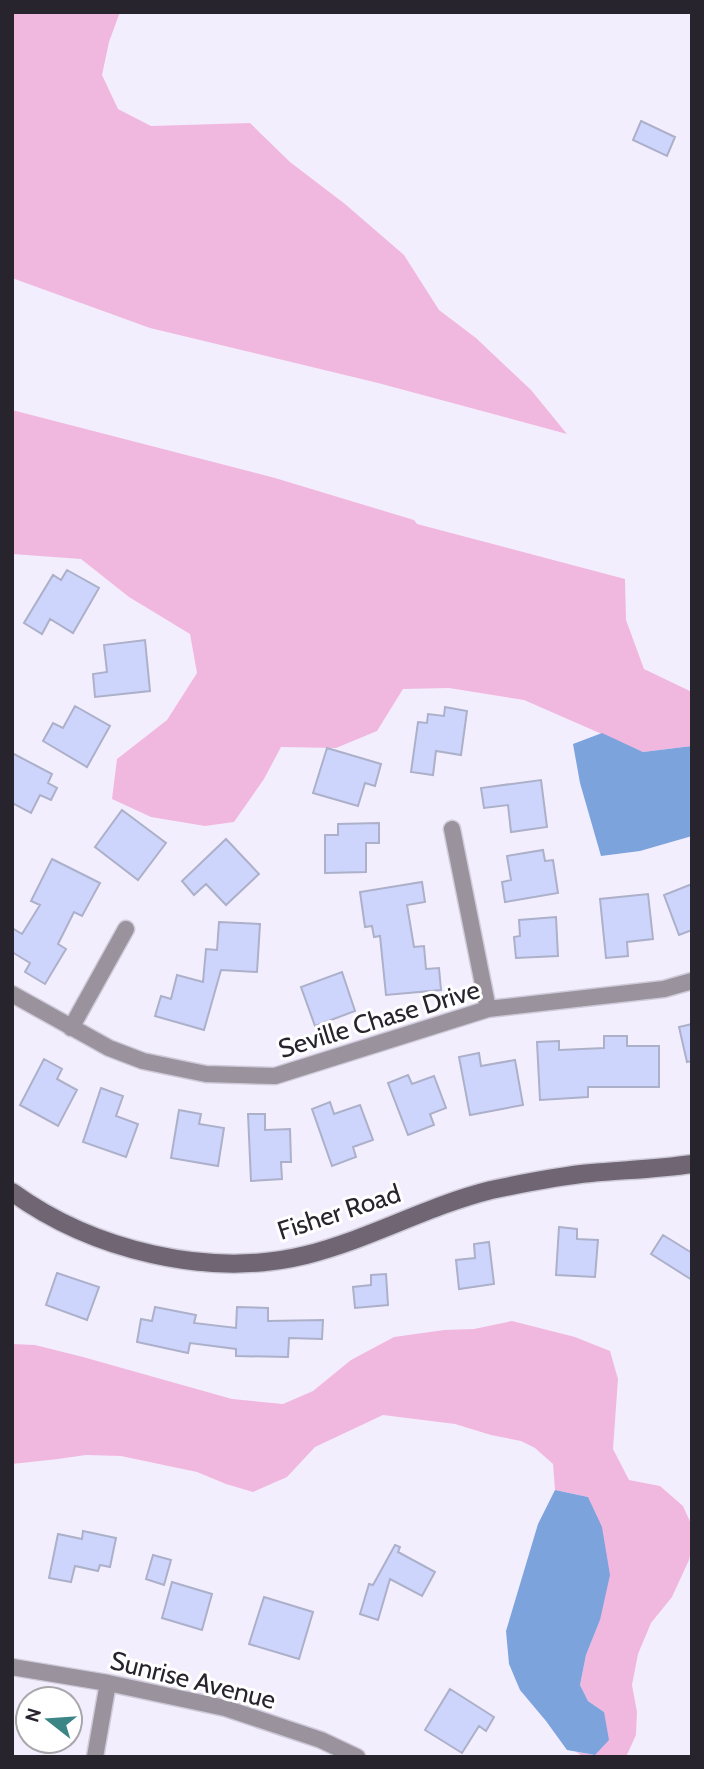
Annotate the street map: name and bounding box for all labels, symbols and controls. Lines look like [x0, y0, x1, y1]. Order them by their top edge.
street label: Seville Chase Drive [274, 973, 484, 1065]
street label: Fisher Road [273, 1177, 405, 1247]
street label: Sunrise Avenue [107, 1644, 279, 1716]
north arrow [14, 1685, 84, 1755]
text: N [20, 1705, 46, 1725]

